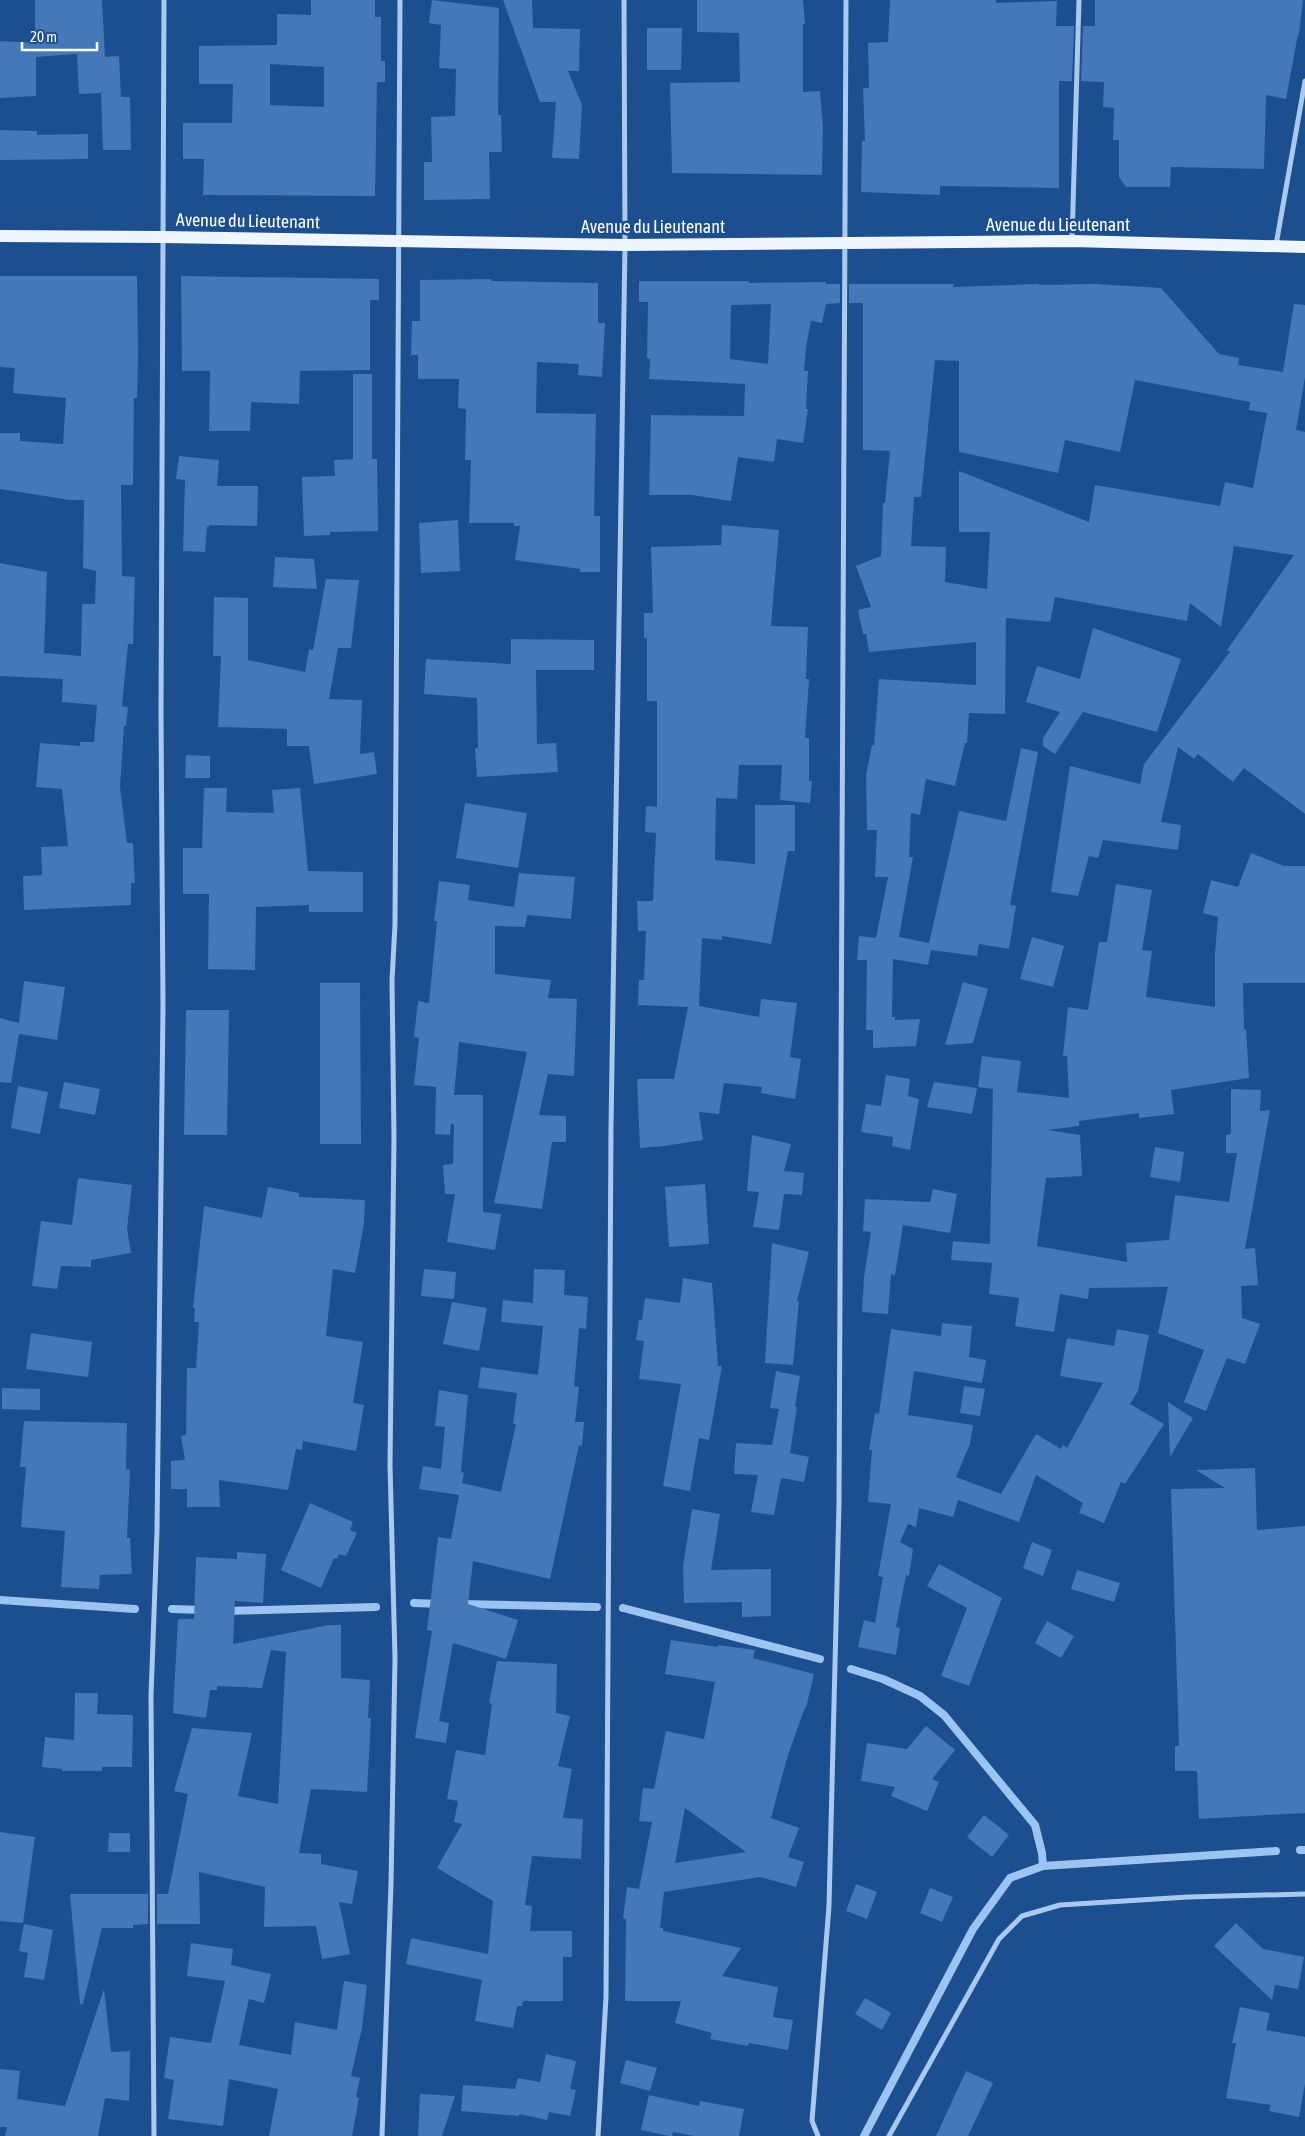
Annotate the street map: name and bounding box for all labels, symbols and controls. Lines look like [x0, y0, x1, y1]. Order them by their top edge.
scale bar [22, 20, 98, 52]
text: 20 m [30, 28, 57, 45]
street label: Avenue du Lieutenant [176, 209, 320, 232]
street label: Avenue du Lieutenant [986, 214, 1130, 235]
street label: Avenue du Lieutenant [581, 216, 725, 237]

